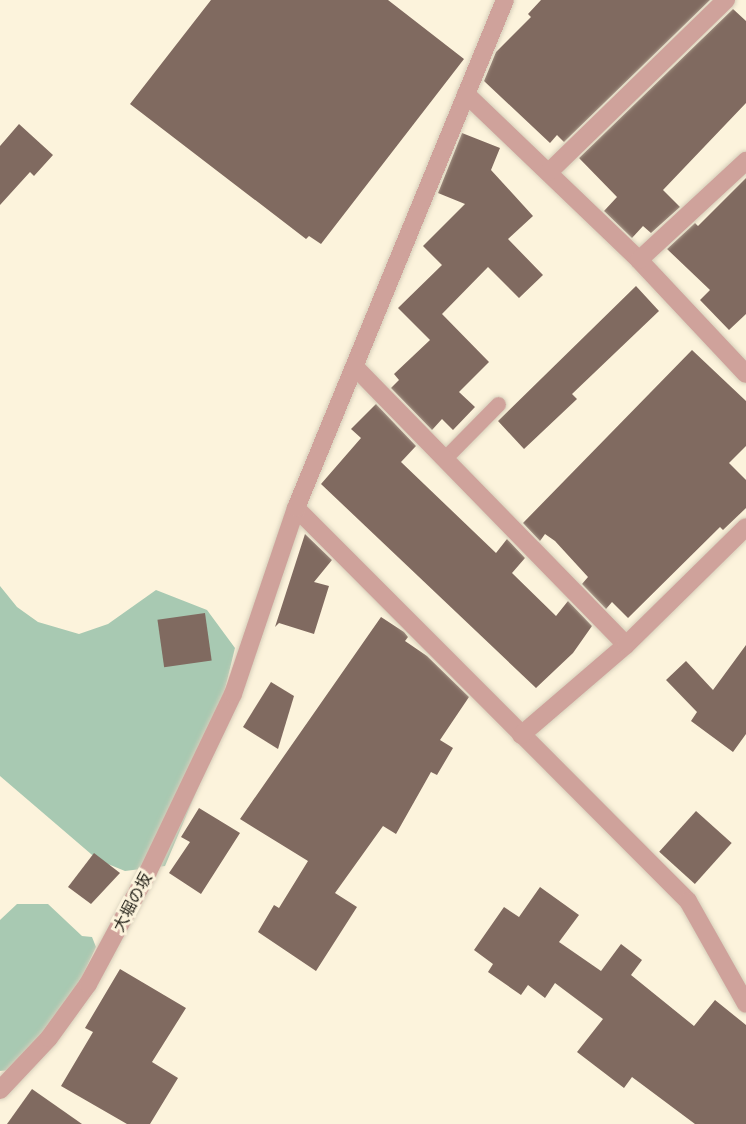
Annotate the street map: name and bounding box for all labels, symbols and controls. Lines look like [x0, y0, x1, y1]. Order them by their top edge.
street label: 大堀の坂 [109, 869, 155, 935]

